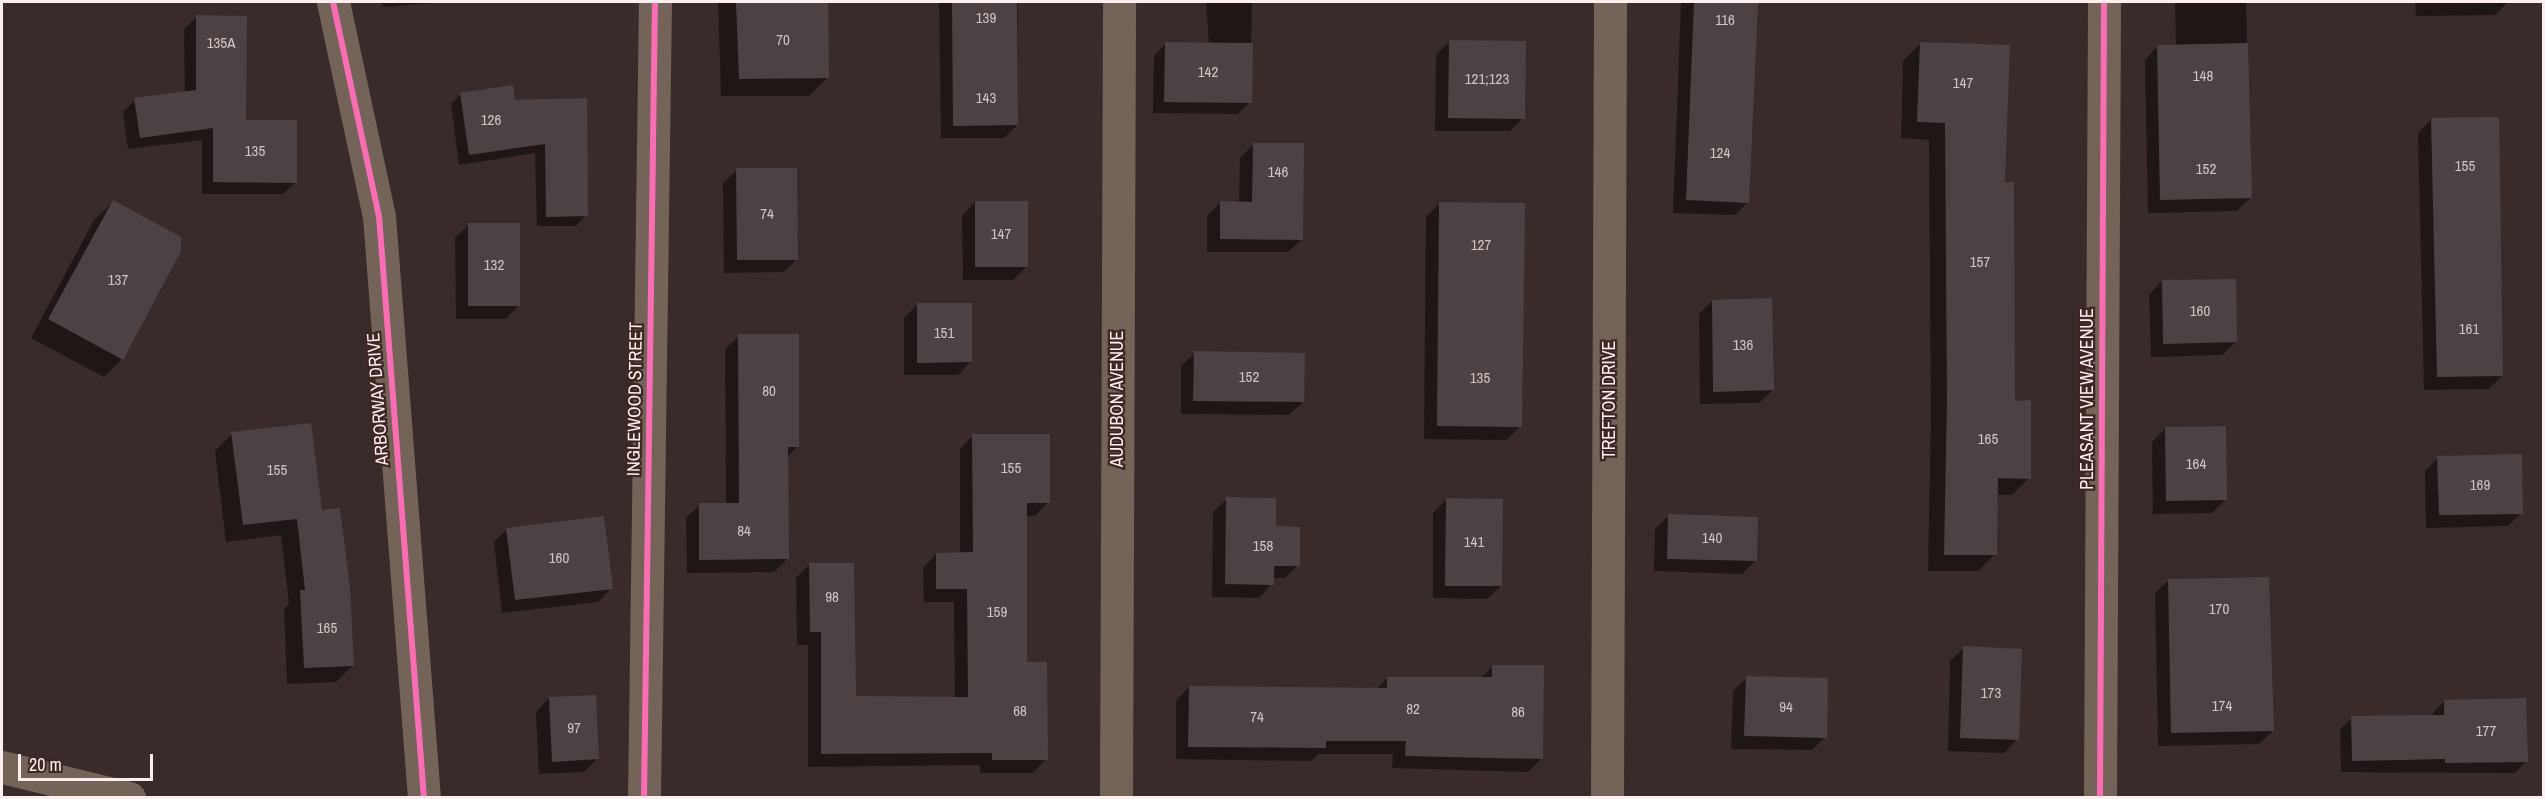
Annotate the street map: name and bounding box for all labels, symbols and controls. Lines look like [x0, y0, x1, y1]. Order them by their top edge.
house number: 139 [976, 9, 996, 27]
house number: 116 [1715, 11, 1735, 29]
house number: 70 [776, 31, 790, 49]
house number: 135A [207, 34, 235, 52]
house number: 142 [1198, 63, 1218, 81]
house number: 148 [2193, 67, 2213, 85]
house number: 121;123 [1465, 70, 1509, 88]
house number: 147 [1953, 74, 1973, 92]
house number: 143 [976, 89, 996, 107]
house number: 126 [481, 111, 501, 129]
house number: 135 [245, 142, 265, 160]
house number: 124 [1710, 144, 1730, 162]
house number: 155 [2455, 157, 2475, 175]
house number: 152 [2196, 160, 2216, 178]
house number: 146 [1268, 163, 1288, 181]
house number: 74 [760, 205, 774, 223]
house number: 147 [991, 225, 1011, 243]
house number: 127 [1471, 236, 1491, 254]
house number: 157 [1970, 253, 1990, 271]
house number: 132 [484, 256, 504, 274]
house number: 137 [108, 271, 128, 289]
house number: 160 [2190, 302, 2210, 320]
street label: PLEASANT VIEW AVENUE [2076, 308, 2098, 490]
house number: 161 [2459, 320, 2479, 338]
street label: INGLEWOOD STREET [623, 322, 647, 476]
house number: 151 [934, 324, 954, 342]
street label: AUDUBON AVENUE [1106, 330, 1128, 468]
street label: ARBORWAY DRIVE [363, 332, 393, 466]
house number: 136 [1733, 336, 1753, 354]
street label: TREFTON DRIVE [1598, 341, 1620, 459]
house number: 152 [1239, 368, 1259, 386]
house number: 135 [1470, 369, 1490, 387]
house number: 80 [762, 382, 776, 400]
house number: 165 [1978, 430, 1998, 448]
house number: 164 [2186, 455, 2206, 473]
house number: 155 [1001, 459, 1021, 477]
house number: 155 [267, 461, 287, 479]
house number: 169 [2470, 476, 2490, 494]
house number: 84 [737, 522, 751, 540]
house number: 140 [1702, 529, 1722, 547]
house number: 141 [1464, 533, 1484, 551]
house number: 158 [1253, 537, 1273, 555]
house number: 160 [549, 549, 569, 567]
house number: 98 [825, 588, 839, 606]
house number: 170 [2209, 600, 2229, 618]
house number: 159 [987, 603, 1007, 621]
house number: 165 [317, 619, 337, 637]
house number: 173 [1981, 684, 2001, 702]
house number: 174 [2212, 697, 2232, 715]
house number: 94 [1779, 698, 1793, 716]
house number: 82 [1406, 700, 1420, 718]
house number: 68 [1013, 702, 1027, 720]
house number: 86 [1511, 703, 1525, 721]
house number: 74 [1250, 708, 1264, 726]
house number: 97 [567, 719, 581, 737]
house number: 177 [2476, 722, 2496, 740]
scale bar [21, 742, 156, 780]
text: 20 m [29, 752, 62, 777]

